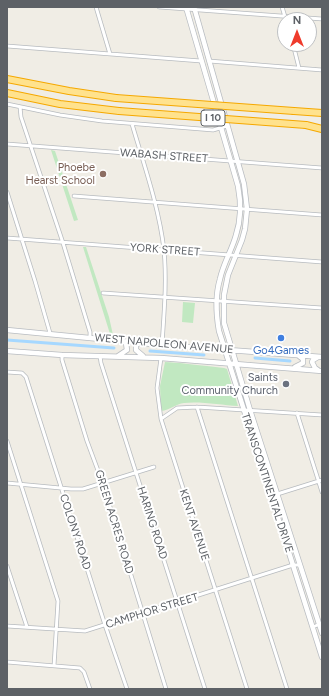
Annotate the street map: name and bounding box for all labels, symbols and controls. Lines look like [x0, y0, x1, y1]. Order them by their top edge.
north arrow [277, 12, 317, 52]
text: N [293, 14, 301, 27]
road number: I 10 [201, 110, 225, 126]
street label: WABASH STREET [119, 146, 209, 166]
place label: Phoebe Hearst School [25, 161, 95, 187]
marker: Phoebe Hearst School [98, 169, 108, 179]
street label: YORK STREET [129, 241, 201, 259]
street label: WEST NAPOLEON AVENUE [94, 331, 234, 357]
marker: Go4Games [276, 333, 286, 343]
place label: Go4Games [253, 344, 309, 358]
place label: Saints Community Church [181, 371, 278, 397]
marker: Saints Community Church [281, 379, 291, 389]
street label: TRANSCONTINENTAL DRIVE [238, 412, 296, 554]
street label: GREEN ACRES ROAD [92, 468, 136, 576]
street label: HARING ROAD [134, 485, 170, 561]
street label: KENT AVENUE [176, 488, 212, 562]
street label: COLONY ROAD [57, 492, 93, 572]
street label: CAMPHOR STREET [104, 591, 200, 631]

